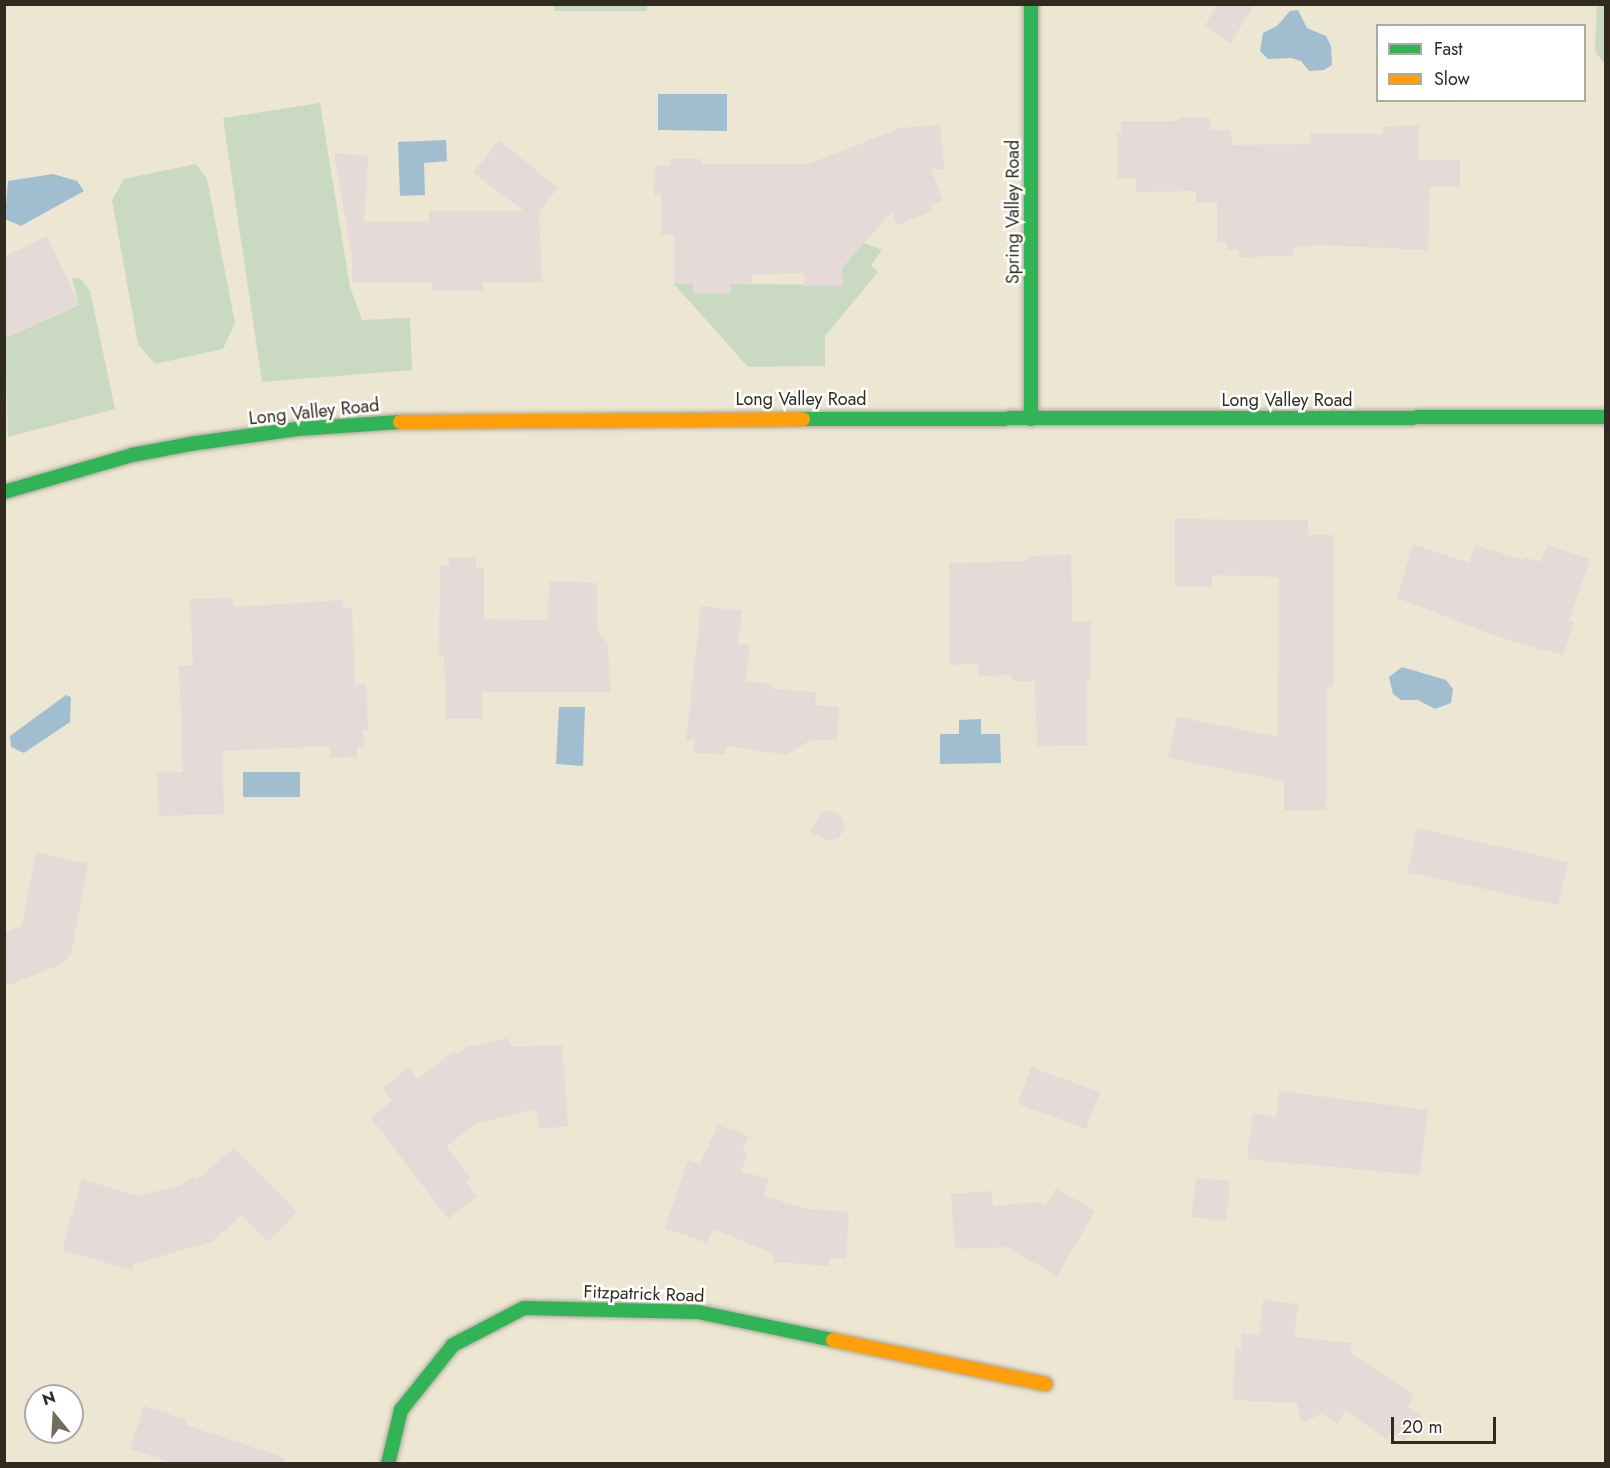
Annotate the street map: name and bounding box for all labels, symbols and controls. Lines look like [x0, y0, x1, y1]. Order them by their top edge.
legend [1376, 24, 1586, 102]
text: Fast [1434, 36, 1463, 62]
text: Slow [1434, 66, 1470, 92]
street label: Spring Valley Road [1002, 140, 1024, 284]
street label: Long Valley Road [735, 388, 867, 410]
street label: Long Valley Road [1221, 389, 1353, 411]
street label: Long Valley Road [248, 394, 380, 430]
street label: Fitzpatrick Road [583, 1281, 705, 1307]
north arrow [24, 1384, 84, 1444]
text: N [39, 1385, 59, 1411]
scale bar [1394, 1405, 1499, 1443]
text: 20 m [1402, 1414, 1442, 1440]

